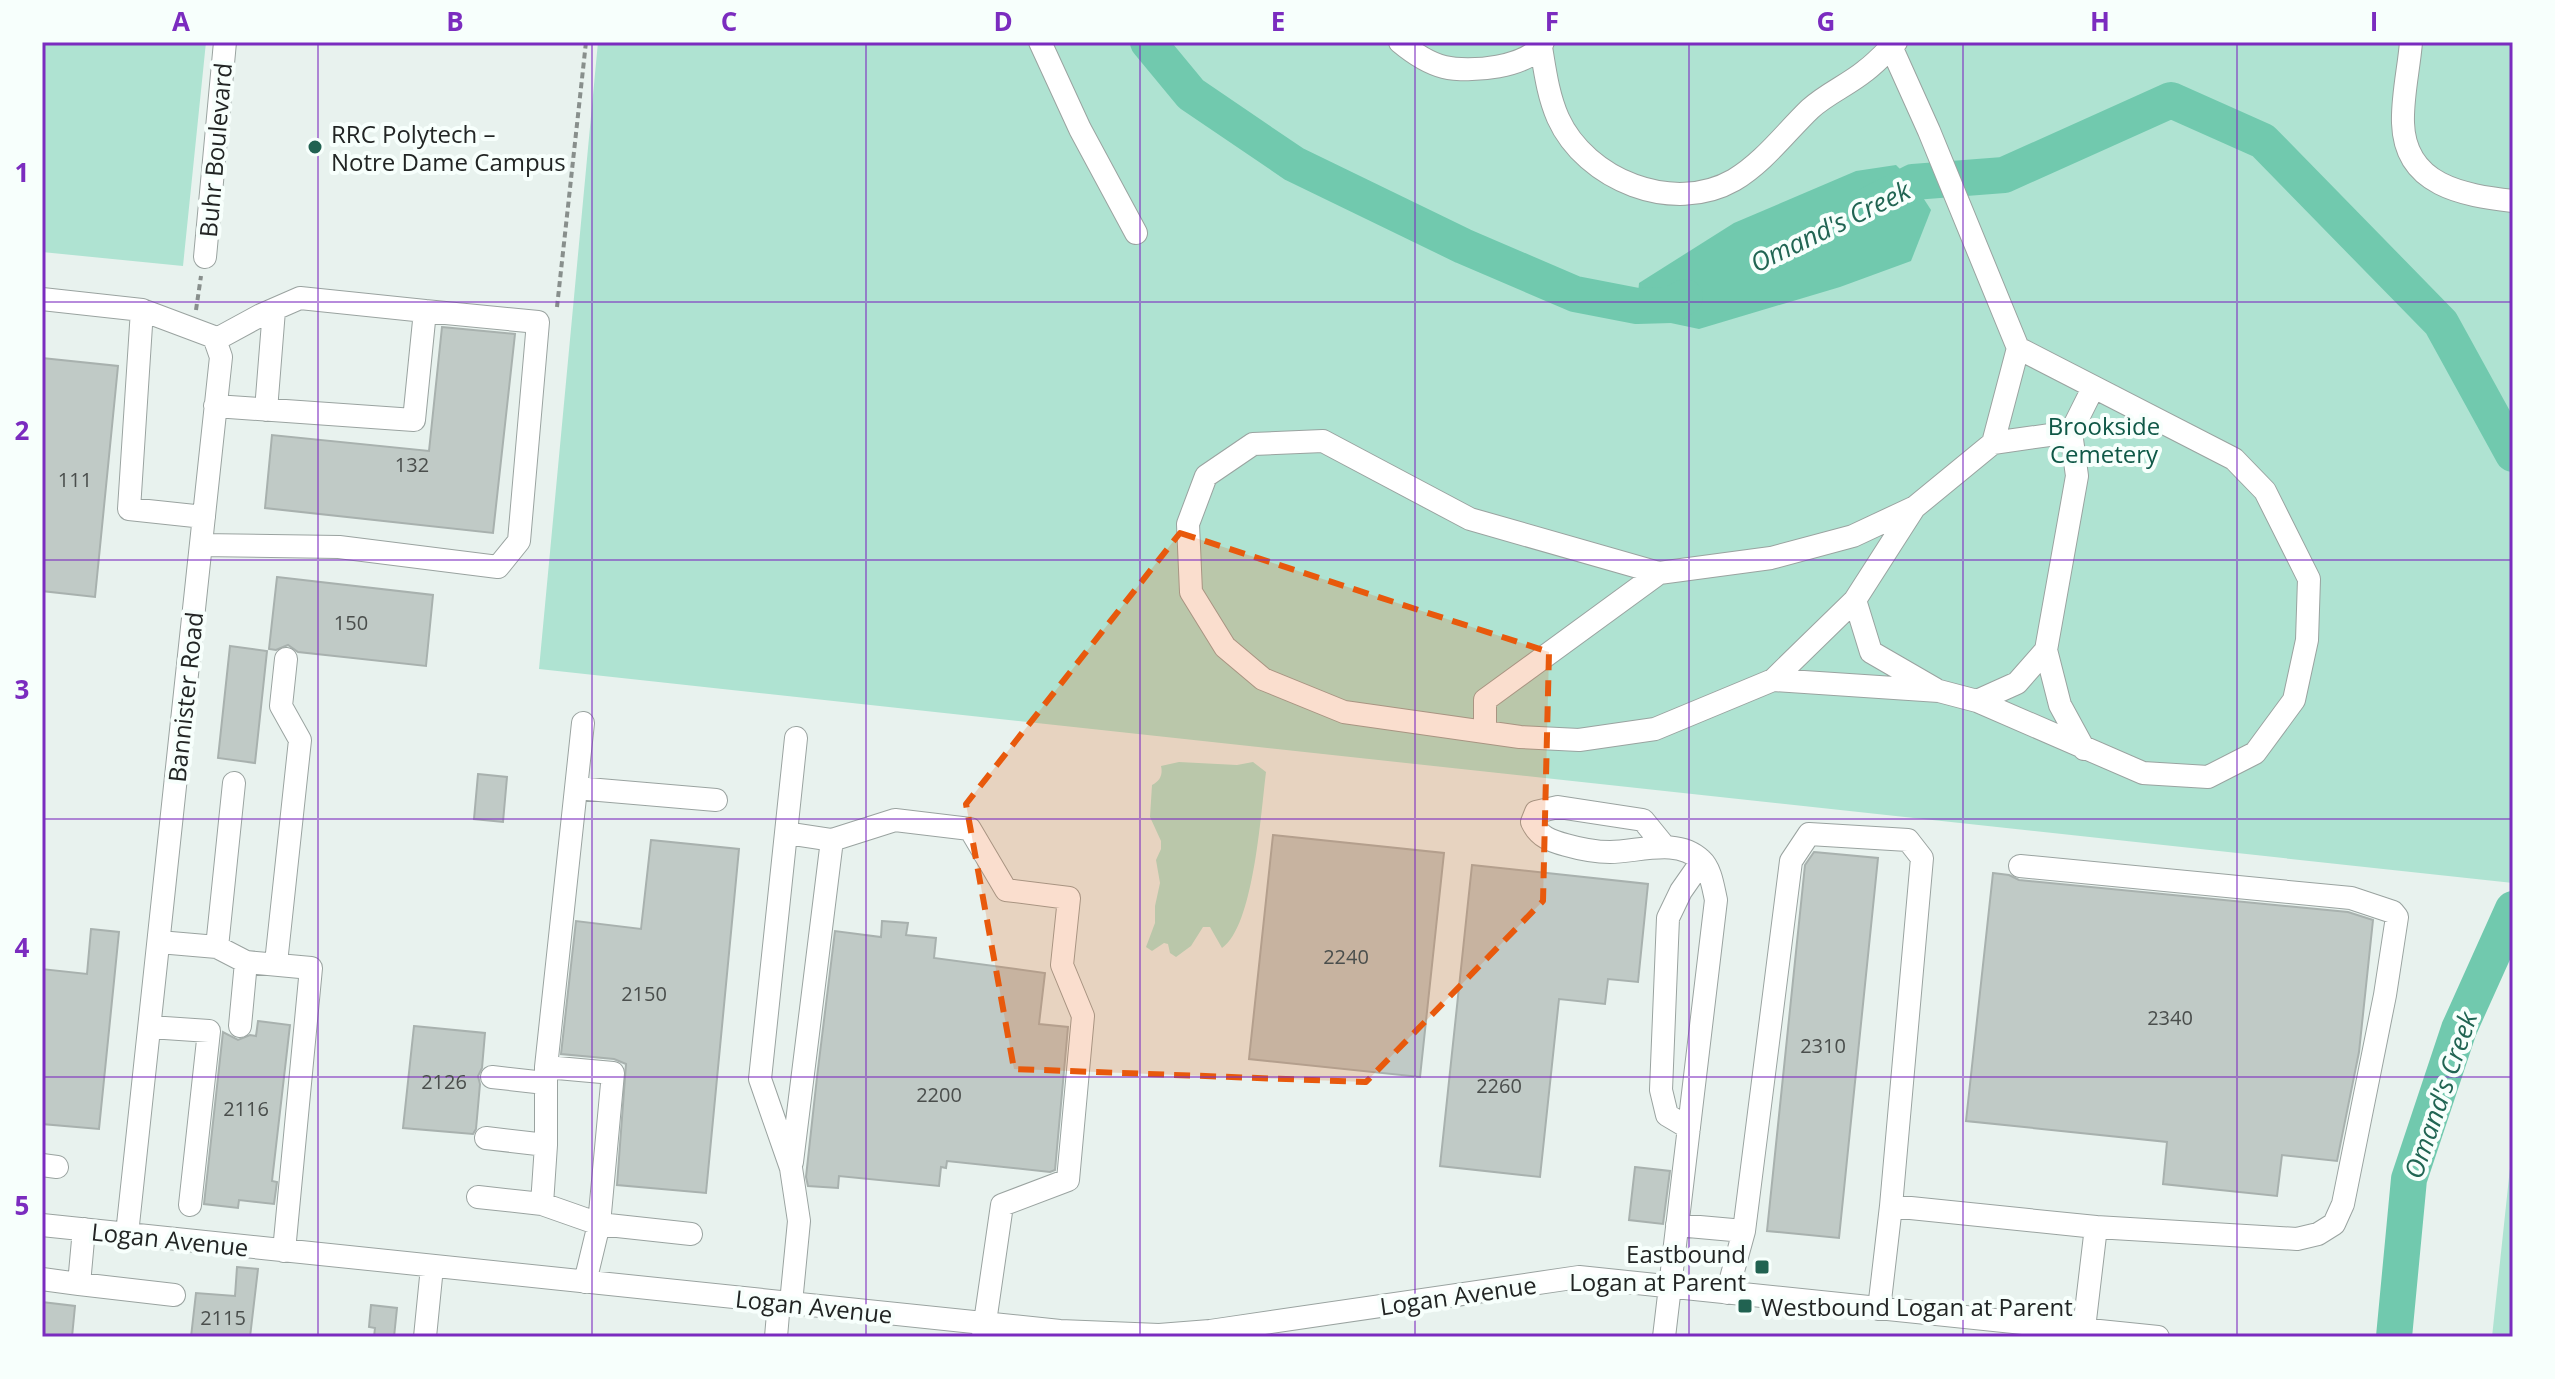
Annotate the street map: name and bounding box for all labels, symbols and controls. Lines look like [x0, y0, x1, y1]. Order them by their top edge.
text: A [172, 3, 190, 39]
text: B [446, 3, 464, 39]
text: C [721, 3, 737, 39]
text: D [993, 3, 1013, 39]
text: E [1271, 3, 1285, 39]
text: F [1545, 3, 1559, 39]
text: G [1817, 3, 1835, 39]
text: H [2090, 3, 2110, 39]
text: I [2370, 3, 2378, 39]
street label: Buhr Boulevard [191, 61, 239, 239]
place label: RRC Polytech – Notre Dame Campus [331, 117, 566, 178]
marker: RRC Polytech – Notre Dame Campus [306, 138, 324, 156]
text: 1 [15, 154, 29, 190]
water label: Omand's Creek [1744, 171, 1917, 280]
park label: Brookside Cemetery [2048, 409, 2160, 470]
text: 2 [15, 412, 30, 448]
house number: 132 [395, 451, 429, 478]
house number: 111 [58, 466, 92, 493]
house number: 150 [334, 609, 368, 636]
street label: Bannister Road [160, 610, 210, 784]
text: 3 [15, 671, 29, 707]
text: 4 [15, 929, 30, 965]
house number: 2240 [1323, 943, 1369, 970]
house number: 2150 [621, 980, 667, 1007]
house number: 2340 [2147, 1004, 2193, 1031]
water label: Omand's Creek [2395, 1006, 2486, 1183]
house number: 2310 [1800, 1032, 1846, 1059]
house number: 2126 [421, 1068, 467, 1095]
house number: 2260 [1476, 1072, 1522, 1099]
house number: 2200 [916, 1081, 962, 1108]
house number: 2116 [223, 1095, 269, 1122]
text: 5 [15, 1187, 29, 1223]
street label: Logan Avenue [90, 1214, 250, 1264]
place label: Eastbound Logan at Parent [1569, 1237, 1746, 1298]
marker: Eastbound Logan at Parent [1753, 1258, 1771, 1276]
street label: Logan Avenue [1378, 1268, 1538, 1322]
street label: Logan Avenue [734, 1281, 894, 1331]
place label: Westbound Logan at Parent [1761, 1290, 2073, 1323]
marker: Westbound Logan at Parent [1736, 1297, 1754, 1315]
house number: 2115 [200, 1304, 246, 1331]

